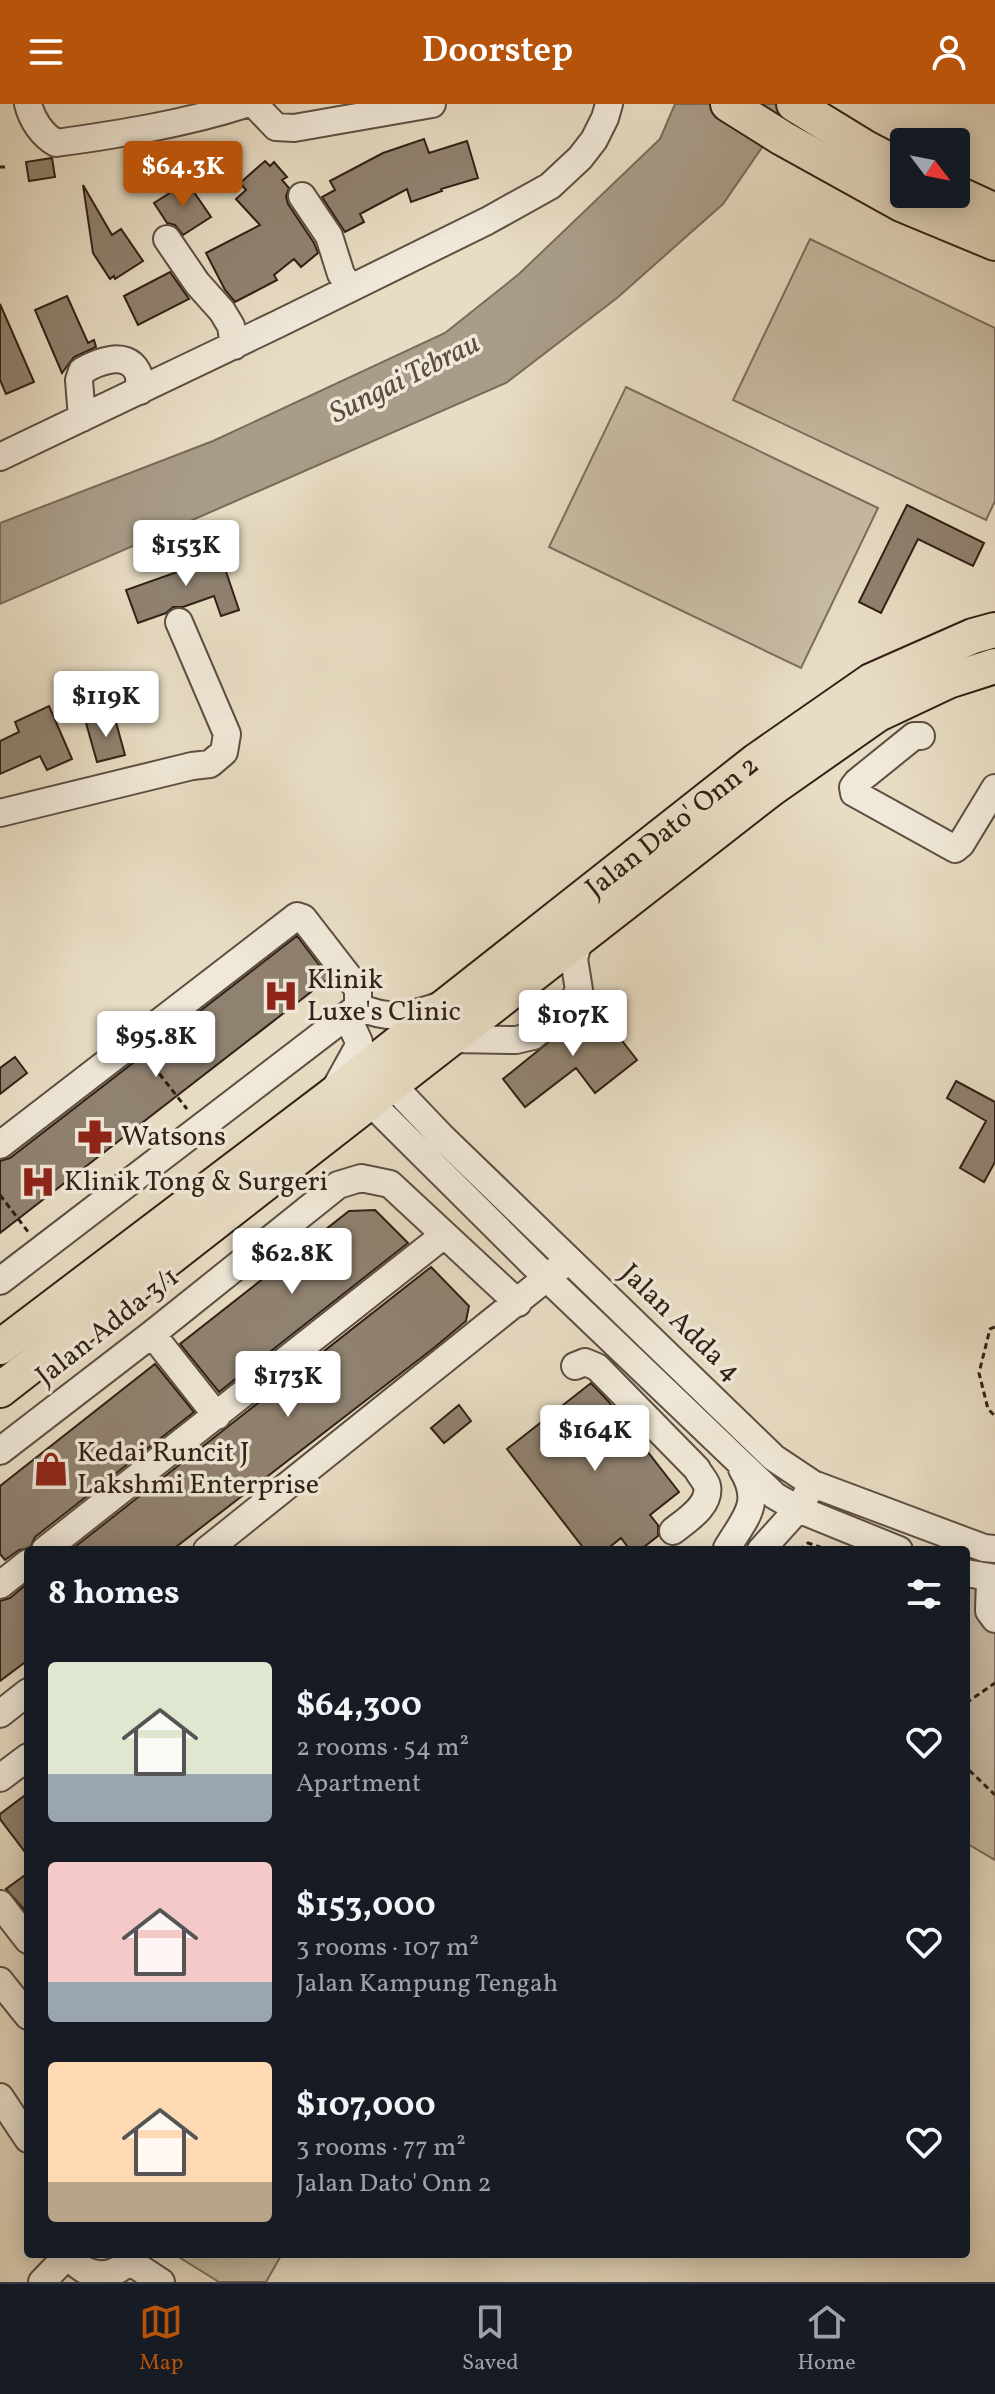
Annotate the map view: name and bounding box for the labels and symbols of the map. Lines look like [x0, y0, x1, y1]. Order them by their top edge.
north arrow [890, 128, 970, 208]
pin: $64.3K [118, 141, 248, 209]
water label: Sungai Tebrau [323, 323, 487, 435]
pin: $153K [130, 520, 242, 588]
pin: $119K [50, 671, 162, 739]
street label: Jalan Dato' Onn 2 [578, 746, 767, 908]
place label: Klinik Luxe's Clinic [307, 961, 461, 1032]
hospital icon: Klinik Luxe's Clinic [262, 977, 300, 1015]
pin: $107K [517, 990, 629, 1058]
pin: $95.8K [91, 1011, 221, 1079]
pharmacy icon: Watsons [76, 1118, 114, 1156]
place label: Watsons [121, 1118, 226, 1157]
hospital icon: Klinik Tong & Surgeri [19, 1163, 57, 1201]
place label: Klinik Tong & Surgeri [64, 1163, 328, 1202]
pin: $62.8K [227, 1228, 357, 1296]
street label: Jalan Adda 4 [611, 1255, 749, 1391]
street label: Jalan Adda 3/1 [28, 1258, 188, 1396]
pin: $173K [232, 1351, 344, 1419]
pin: $164K [539, 1405, 651, 1473]
place label: Kedai Runcit J Lakshmi Enterprise [77, 1434, 319, 1505]
shop icon: Kedai Runcit J Lakshmi Enterprise [32, 1450, 70, 1488]

